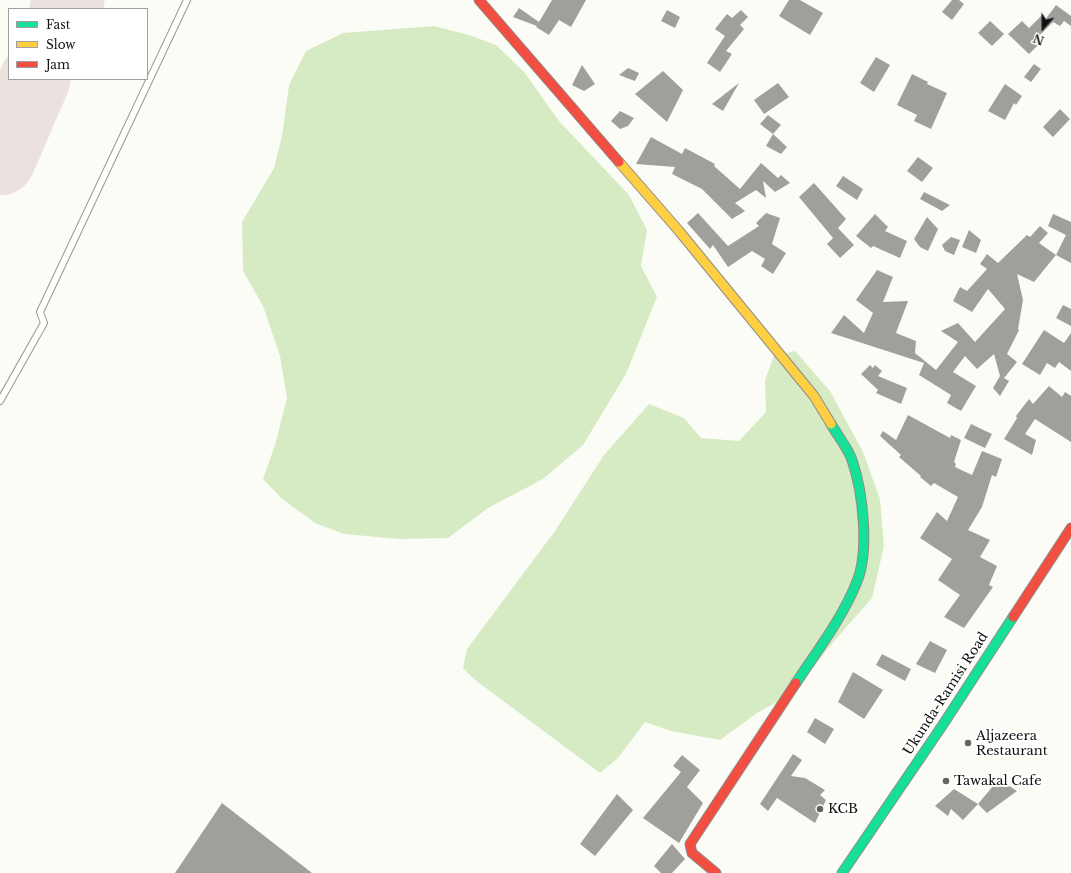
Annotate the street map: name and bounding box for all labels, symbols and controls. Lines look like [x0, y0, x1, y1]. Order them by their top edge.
legend [8, 8, 148, 80]
north arrow [1023, 8, 1063, 48]
text: Fast [46, 17, 70, 32]
text: N [1031, 31, 1046, 48]
text: Slow [46, 37, 75, 52]
text: Jam [46, 57, 70, 72]
street label: Ukunda-Ramisi Road [900, 630, 992, 758]
place label: Aljazeera Restaurant [976, 728, 1048, 759]
marker: Aljazeera Restaurant [963, 738, 973, 748]
place label: Tawakal Cafe [954, 773, 1042, 789]
marker: Tawakal Cafe [941, 776, 951, 786]
place label: KCB [828, 801, 858, 817]
marker: KCB [815, 804, 825, 814]

